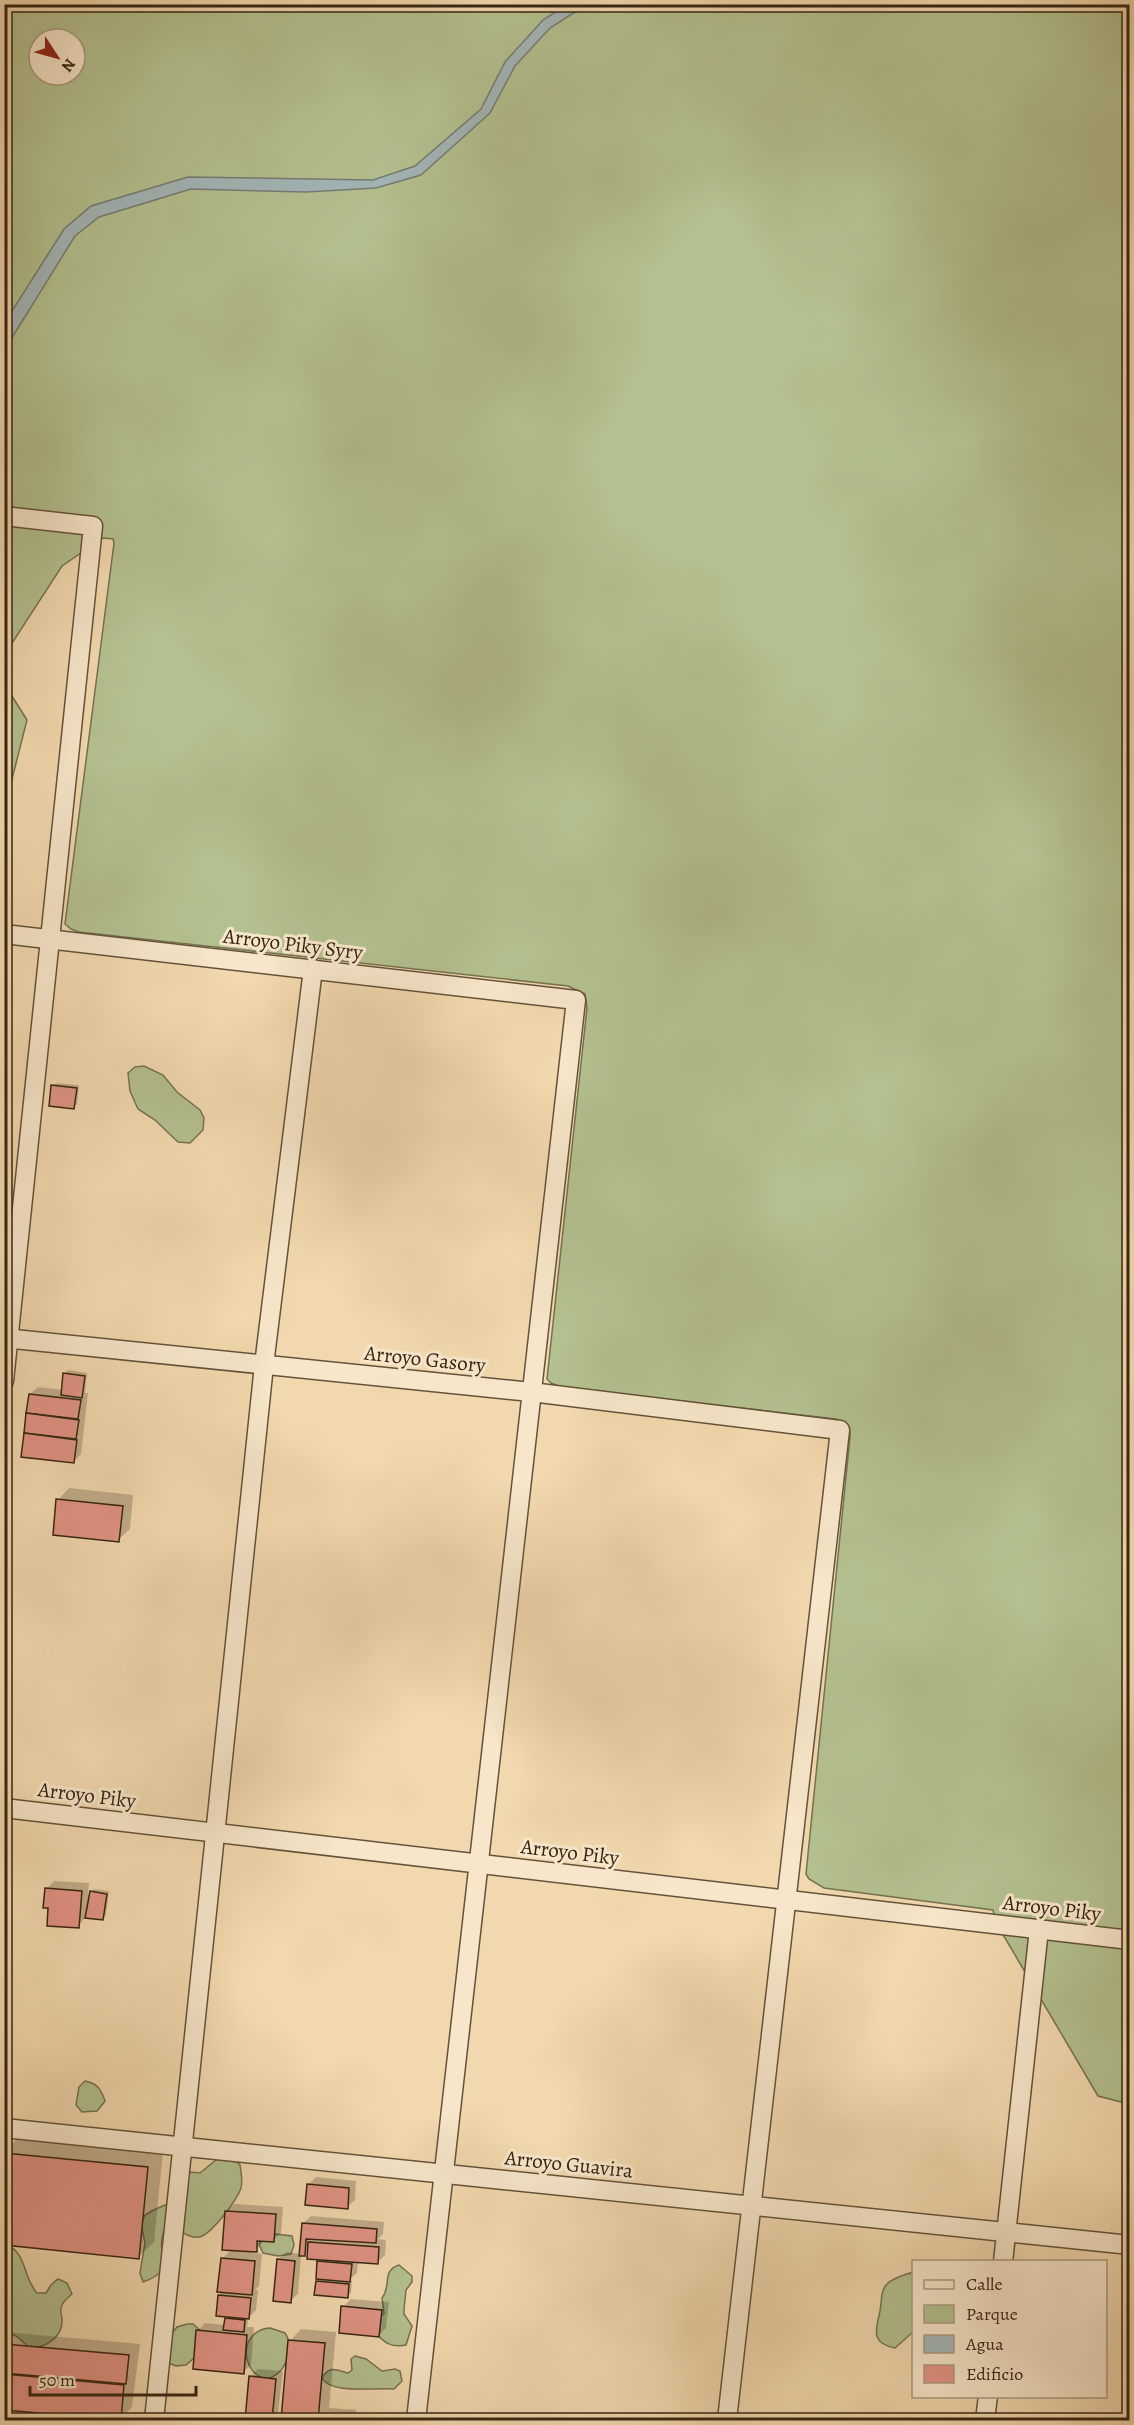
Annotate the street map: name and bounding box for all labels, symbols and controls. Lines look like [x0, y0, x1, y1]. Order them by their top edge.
north arrow [27, 27, 87, 87]
text: N [56, 54, 81, 77]
street label: Arroyo Piky Syry [221, 921, 365, 967]
street label: Arroyo Gasory [362, 1339, 488, 1379]
street label: Arroyo Piky [35, 1775, 138, 1815]
street label: Arroyo Piky [518, 1832, 621, 1872]
street label: Arroyo Piky [1000, 1888, 1103, 1928]
street label: Arroyo Guavira [503, 2143, 635, 2185]
legend [912, 2260, 1107, 2398]
text: Calle [966, 2272, 1003, 2296]
text: Parque [966, 2302, 1018, 2326]
text: Agua [965, 2332, 1004, 2356]
scale bar [30, 2359, 196, 2397]
text: Edificio [966, 2362, 1023, 2386]
text: 50 m [39, 2368, 75, 2392]

